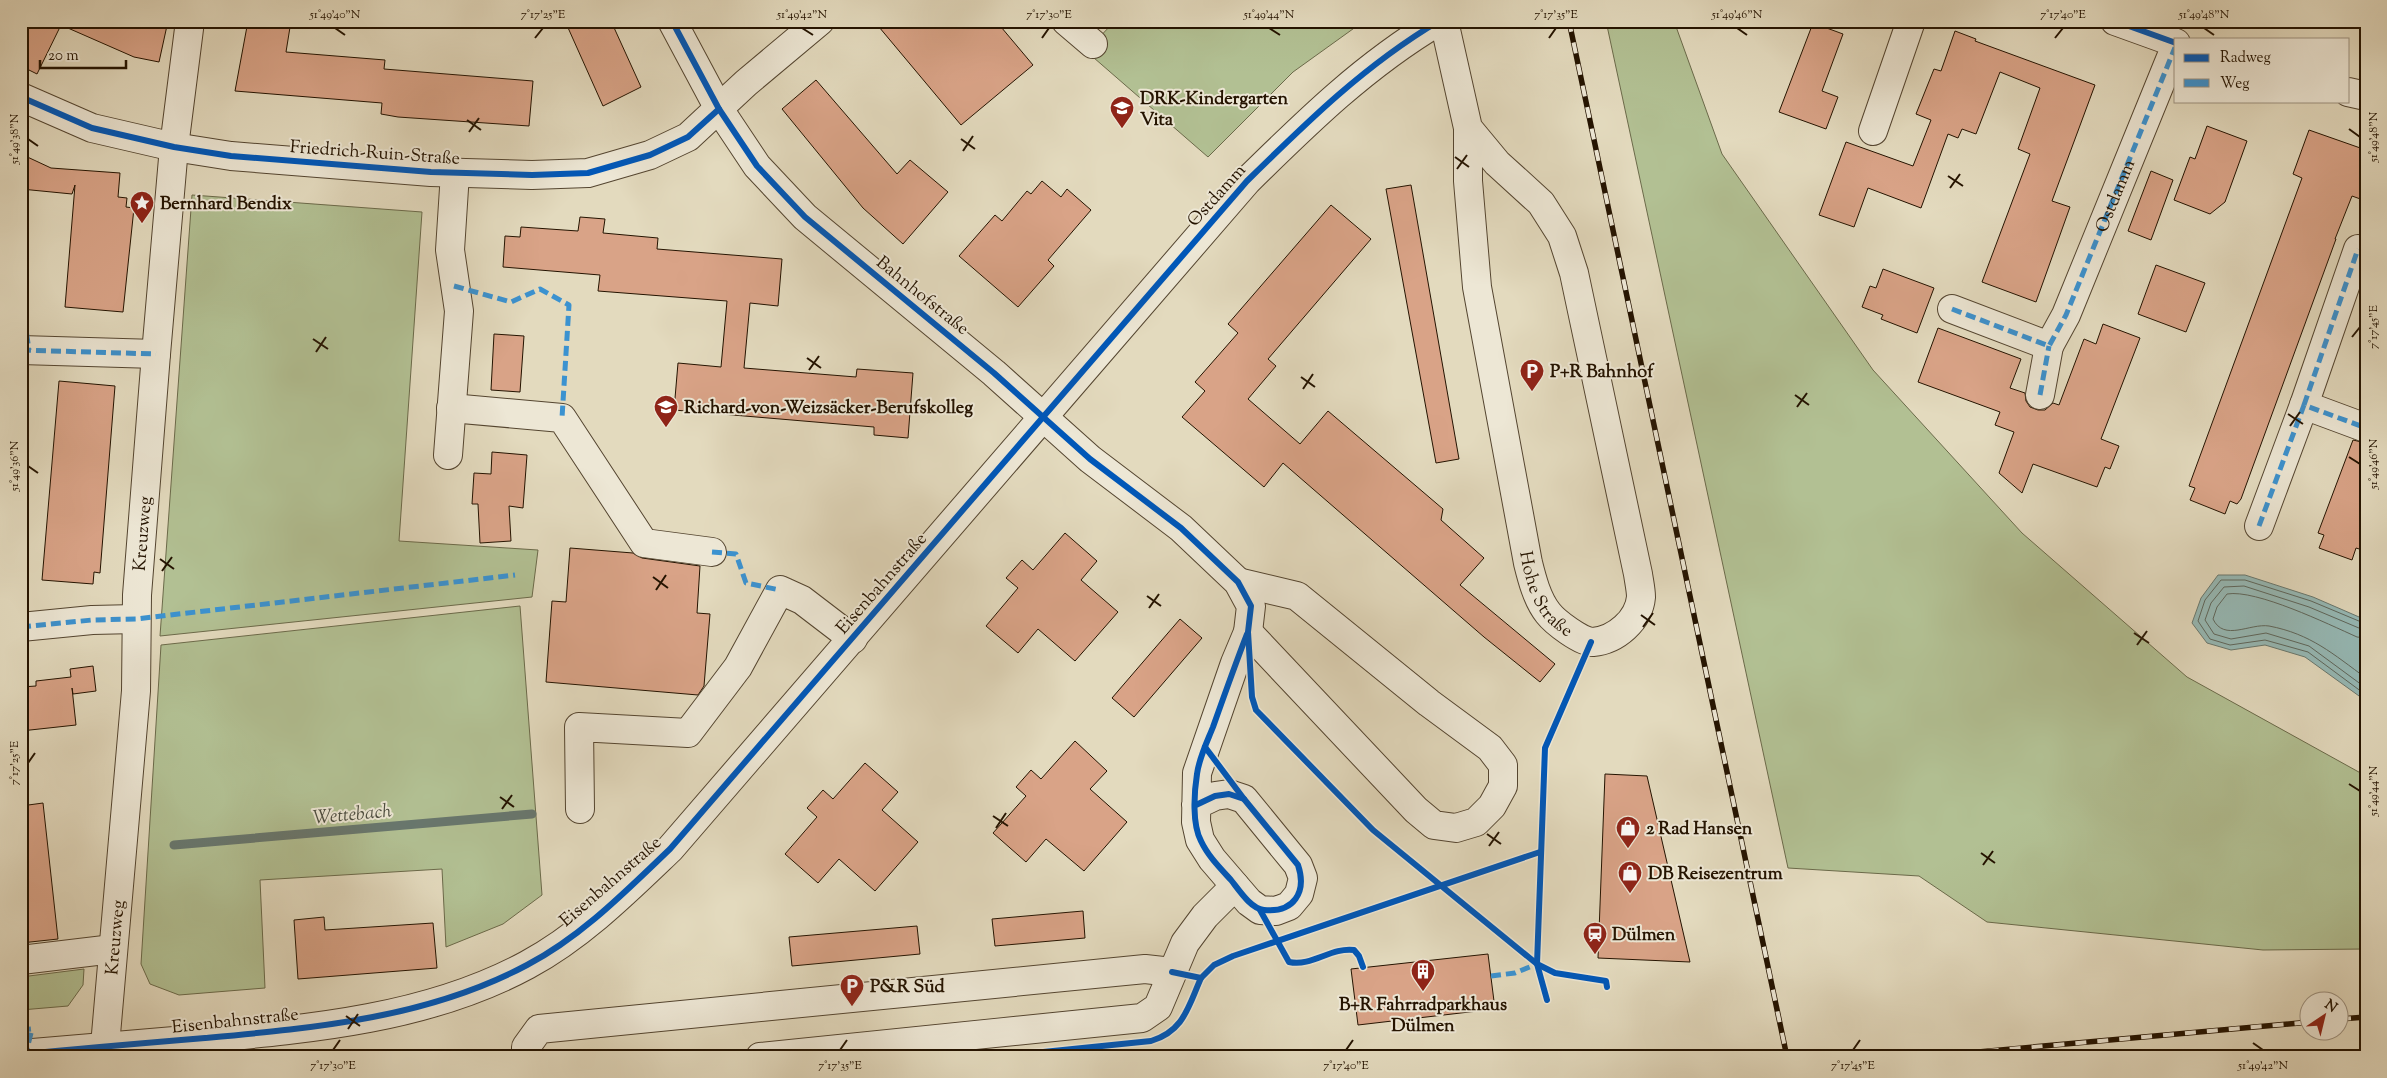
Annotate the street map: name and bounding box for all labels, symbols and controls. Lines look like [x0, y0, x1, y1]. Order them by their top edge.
text: 51°49'40"N [309, 6, 361, 24]
text: 7°17'25"E [521, 6, 566, 24]
text: 51°49'42"N [776, 6, 827, 24]
text: 7°17'30"E [1026, 6, 1073, 24]
text: 51°49'44"N [1243, 6, 1295, 24]
text: 7°17'35"E [1534, 6, 1579, 24]
text: 51°49'46"N [1711, 6, 1763, 24]
text: 7°17'40"E [2040, 6, 2087, 24]
text: 51°49'48"N [2178, 6, 2230, 24]
scale bar [40, 38, 126, 70]
legend [2174, 38, 2350, 102]
text: 20 m [48, 46, 79, 67]
text: Radweg [2220, 48, 2271, 69]
text: Weg [2220, 74, 2250, 95]
place label: DRK-Kindergarten Vita [1140, 87, 1288, 134]
school or university icon: DRK-Kindergarten Vita [1109, 95, 1135, 129]
text: 51°49'48"N [2365, 111, 2383, 163]
text: 51°49'38"N [6, 113, 24, 165]
street label: Friedrich-Ruin-Straße [289, 135, 461, 173]
street label: Ostdamm [2090, 156, 2143, 237]
street label: Ostdamm [1182, 159, 1253, 234]
place icon: Bernhard Bendix [129, 190, 155, 224]
place label: Bernhard Bendix [160, 192, 292, 218]
street label: Bahnhofstraße [869, 251, 974, 342]
text: 7°17'45"E [2365, 304, 2383, 349]
parking icon: P+R Bahnhof [1519, 358, 1545, 392]
place label: P+R Bahnhof [1550, 360, 1655, 386]
school or university icon: Richard-von-Weizsäcker-Berufskolleg [653, 394, 679, 428]
place label: Richard-von-Weizsäcker-Berufskolleg [684, 396, 973, 422]
text: 51°49'46"N [2365, 438, 2383, 490]
text: 51°49'36"N [6, 440, 24, 492]
street label: Kreuzweg [128, 495, 160, 572]
street label: Eisenbahnstraße [831, 528, 934, 641]
street label: Hohe Straße [1511, 549, 1577, 645]
text: 7°17'25"E [6, 740, 24, 785]
text: 51°49'44"N [2365, 765, 2383, 817]
water label: Wettebach [312, 799, 393, 832]
shop icon: 2 Rad Hansen [1615, 815, 1641, 849]
place label: 2 Rad Hansen [1646, 817, 1753, 843]
street label: Eisenbahnstraße [555, 831, 668, 934]
shop icon: DB Reisezentrum [1617, 860, 1643, 894]
place label: DB Reisezentrum [1648, 862, 1783, 888]
street label: Kreuzweg [100, 899, 133, 976]
station icon: Dülmen [1582, 921, 1608, 955]
place label: Dülmen [1612, 923, 1676, 949]
building icon: B+R Fahrradparkhaus Dülmen [1410, 958, 1436, 992]
parking icon: P&R Süd [839, 973, 865, 1007]
place label: P&R Süd [870, 975, 946, 1001]
north arrow [2300, 990, 2350, 1040]
place label: B+R Fahrradparkhaus Dülmen [1339, 993, 1507, 1040]
text: N [2320, 996, 2341, 1018]
street label: Eisenbahnstraße [170, 1002, 300, 1042]
text: 7°17'30"E [310, 1057, 357, 1075]
text: 7°17'35"E [818, 1057, 863, 1075]
text: 7°17'40"E [1323, 1057, 1370, 1075]
text: 7°17'45"E [1831, 1057, 1876, 1075]
text: 51°49'42"N [2237, 1057, 2288, 1075]

